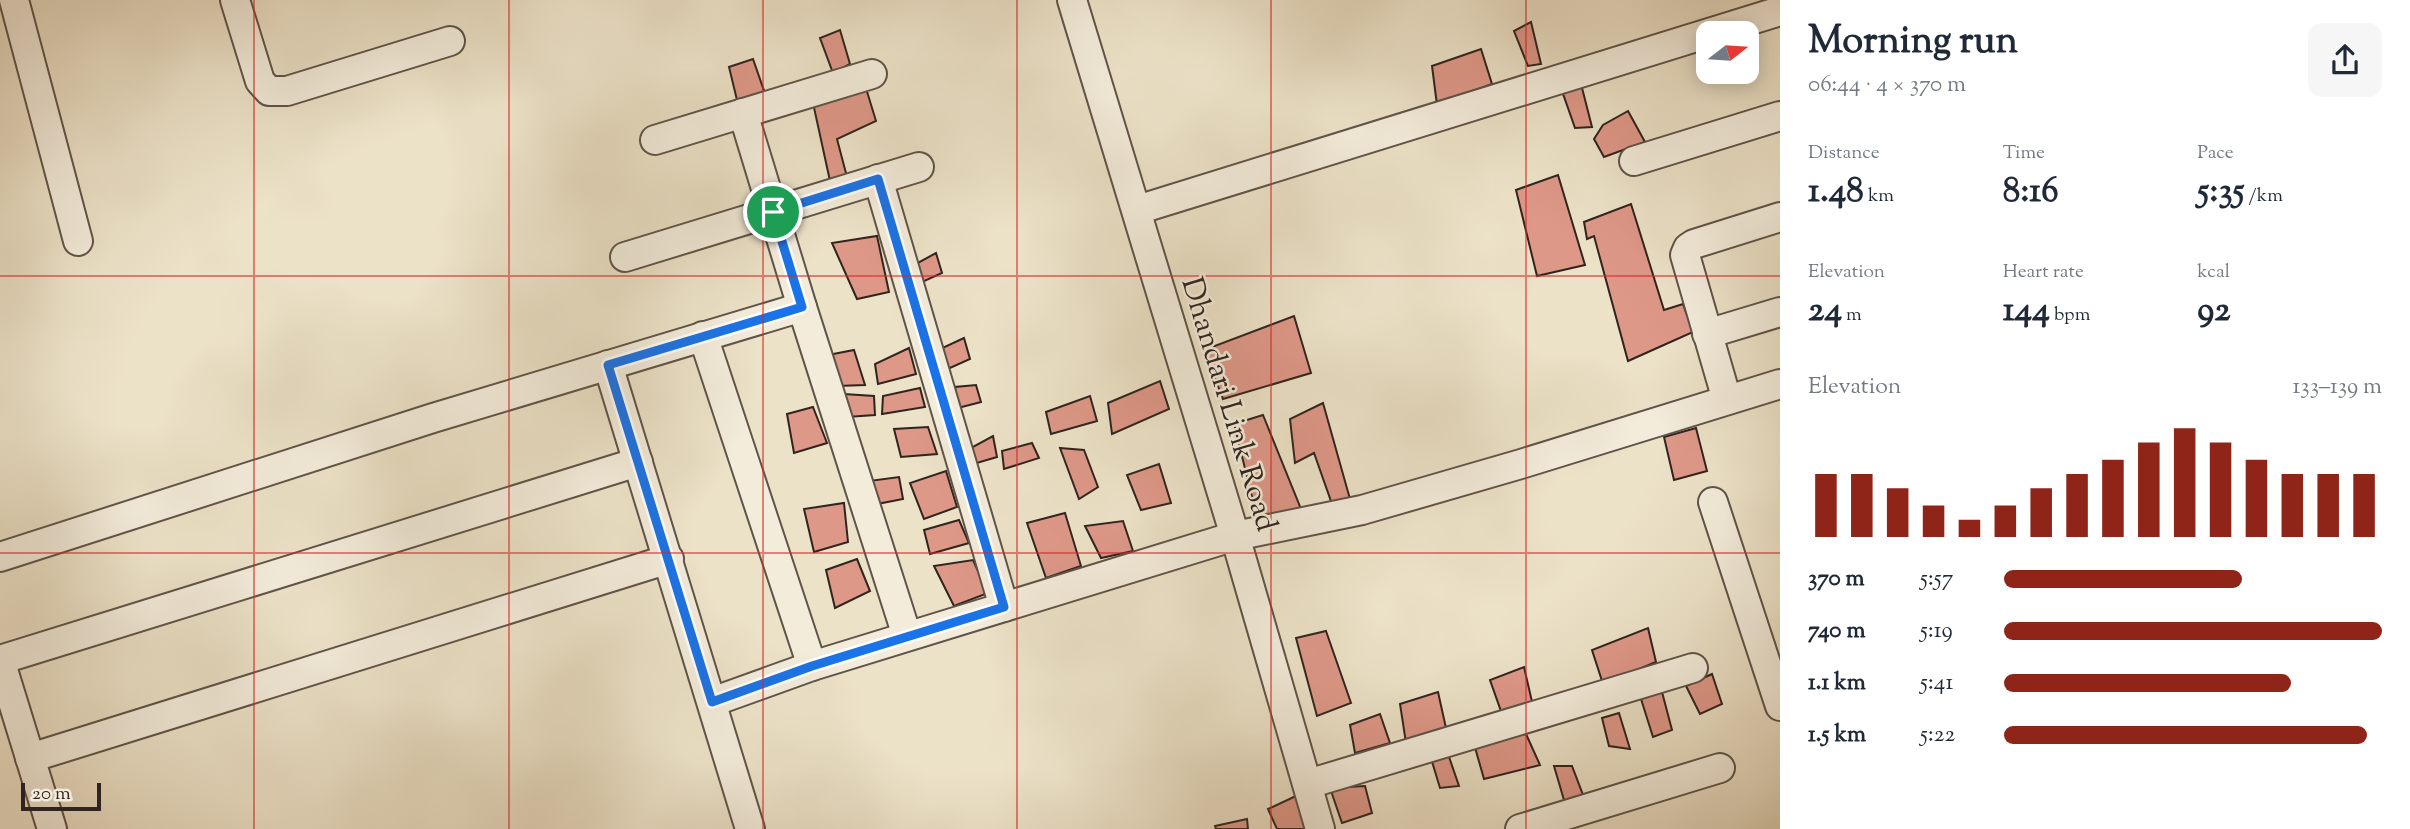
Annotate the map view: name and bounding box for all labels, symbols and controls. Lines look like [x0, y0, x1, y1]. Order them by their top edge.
text: Morning run [1808, 16, 2018, 70]
north arrow [1696, 21, 1759, 84]
map controls [1696, 21, 1759, 84]
button: share [2308, 23, 2382, 97]
text: 06:44 · 4 × 370 m [1808, 69, 1966, 102]
text: Distance [1808, 140, 1880, 167]
text: Time [2003, 140, 2045, 167]
text: Pace [2197, 140, 2234, 167]
text: 1.48 [1808, 167, 1864, 218]
text: 8:16 [2003, 167, 2059, 218]
text: 5:35 [2197, 167, 2245, 218]
pin [743, 182, 803, 242]
text: km [1864, 183, 1894, 210]
text: /km [2245, 183, 2283, 210]
icon: arrive [754, 193, 792, 231]
text: Elevation [1808, 259, 1885, 286]
text: Heart rate [2003, 259, 2084, 286]
text: kcal [2197, 259, 2230, 286]
street label: Dhandari Link Road [1169, 272, 1287, 537]
text: 24 [1808, 286, 1842, 337]
text: 144 [2003, 286, 2050, 337]
text: 92 [2197, 286, 2231, 337]
text: m [1842, 302, 1862, 329]
text: bpm [2050, 302, 2090, 329]
text: Elevation [1808, 371, 1901, 404]
text: 133–139 m [2293, 371, 2382, 404]
text: 370 m [1808, 563, 1864, 596]
text: 5:57 [1920, 563, 1953, 596]
text: 740 m [1808, 615, 1865, 648]
text: 5:19 [1920, 615, 1953, 648]
text: 1.1 km [1808, 667, 1866, 700]
text: 5:41 [1920, 667, 1953, 700]
text: 1.5 km [1808, 719, 1866, 752]
text: 5:22 [1920, 719, 1955, 752]
scale bar [21, 780, 102, 812]
text: 20 m [32, 781, 71, 808]

